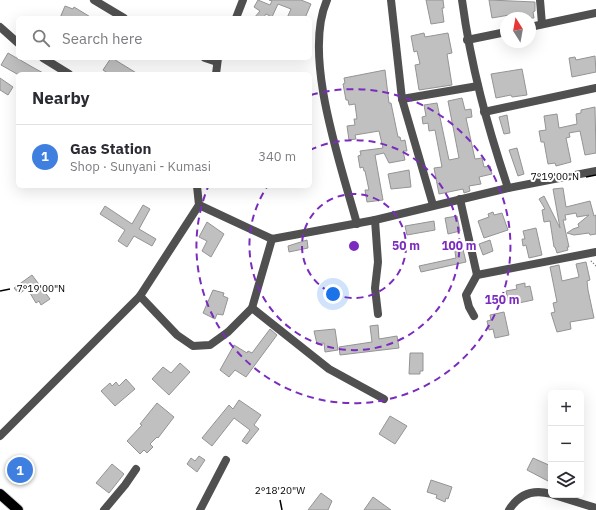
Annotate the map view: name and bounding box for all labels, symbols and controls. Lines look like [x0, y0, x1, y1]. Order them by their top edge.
north arrow [500, 12, 536, 48]
search box [16, 16, 312, 60]
icon: search [30, 27, 52, 49]
text: Search here [62, 29, 142, 48]
text: Nearby [32, 87, 90, 109]
text: Gas Station [70, 139, 151, 158]
text: 1 [41, 148, 49, 165]
text: 340 m [258, 148, 296, 165]
text: Shop · Sunyani - Kumasi [70, 158, 211, 175]
text: 7°19'00"N [531, 170, 579, 183]
text: 50 m [392, 238, 420, 253]
text: 100 m [441, 238, 477, 253]
centre of rings [347, 239, 361, 253]
text: 7°19'00"N [17, 282, 65, 295]
your location [323, 284, 343, 304]
text: 150 m [484, 292, 520, 307]
map controls [548, 390, 584, 498]
button: + [548, 390, 584, 426]
button: − [548, 426, 584, 462]
pin: 1 [7, 455, 33, 485]
button: layers [548, 462, 584, 498]
text: 2°18'20"W [255, 484, 305, 497]

